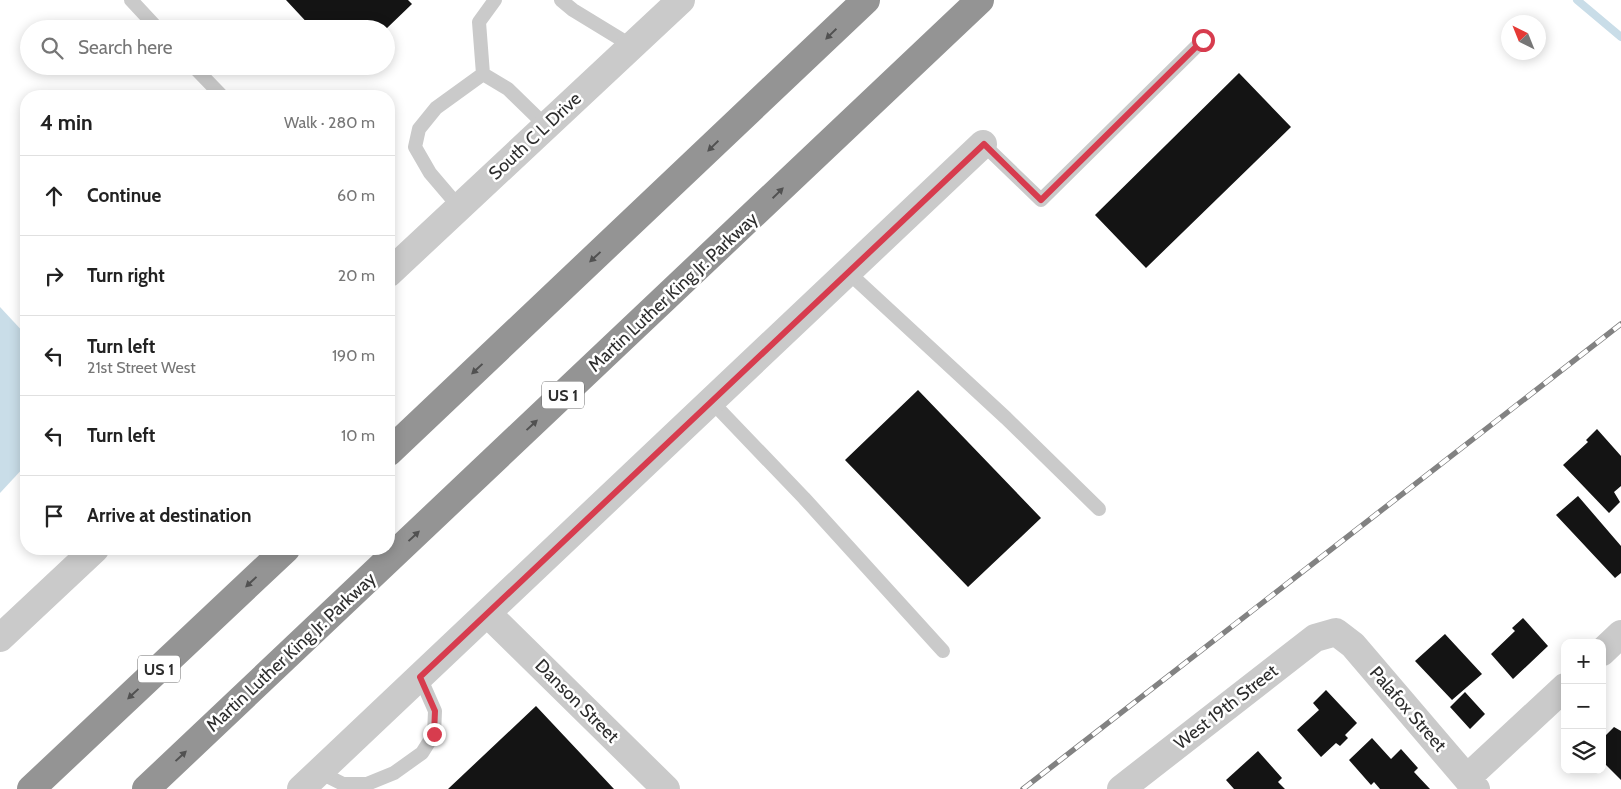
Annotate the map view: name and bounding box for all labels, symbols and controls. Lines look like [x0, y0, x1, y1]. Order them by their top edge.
north arrow [1501, 15, 1546, 60]
search box [20, 20, 395, 75]
one-way arrow [825, 28, 837, 40]
route start [1192, 29, 1215, 52]
icon: search [38, 34, 66, 62]
text: Search here [78, 36, 172, 59]
street label: South C L Drive [484, 88, 586, 184]
text: 4 min [40, 110, 93, 135]
text: Walk · 280 m [284, 113, 375, 132]
one-way arrow [707, 140, 719, 152]
icon: ahead [40, 182, 68, 210]
text: Continue [87, 184, 161, 207]
text: 60 m [337, 186, 375, 205]
one-way arrow [771, 187, 783, 199]
street label: Martin Luther King Jr. Parkway [584, 208, 762, 376]
one-way arrow [589, 251, 601, 263]
icon: right [40, 262, 68, 290]
text: Turn right [87, 264, 165, 287]
text: 20 m [338, 266, 375, 285]
text: Turn left [87, 335, 155, 358]
icon: left [40, 342, 68, 370]
text: 190 m [332, 346, 375, 365]
text: 21st Street West [87, 358, 196, 377]
one-way arrow [471, 363, 483, 375]
road number: US 1 [542, 382, 584, 408]
one-way arrow [526, 419, 538, 431]
icon: left [40, 422, 68, 450]
text: Turn left [87, 424, 155, 447]
text: 10 m [341, 426, 375, 445]
icon: arrive [40, 502, 68, 530]
text: Arrive at destination [87, 504, 251, 527]
one-way arrow [408, 530, 420, 542]
street label: Martin Luther King Jr. Parkway [202, 568, 380, 736]
one-way arrow [245, 576, 257, 588]
map controls [1561, 639, 1606, 774]
button: + [1561, 639, 1606, 684]
street label: Danson Street [531, 655, 623, 747]
road number: US 1 [138, 656, 180, 682]
street label: West 19th Street [1170, 660, 1282, 754]
street label: Palafox Street [1365, 662, 1451, 756]
button: − [1561, 684, 1606, 729]
one-way arrow [127, 688, 139, 700]
route end [423, 723, 446, 746]
button: layers [1561, 729, 1606, 774]
one-way arrow [175, 750, 187, 762]

